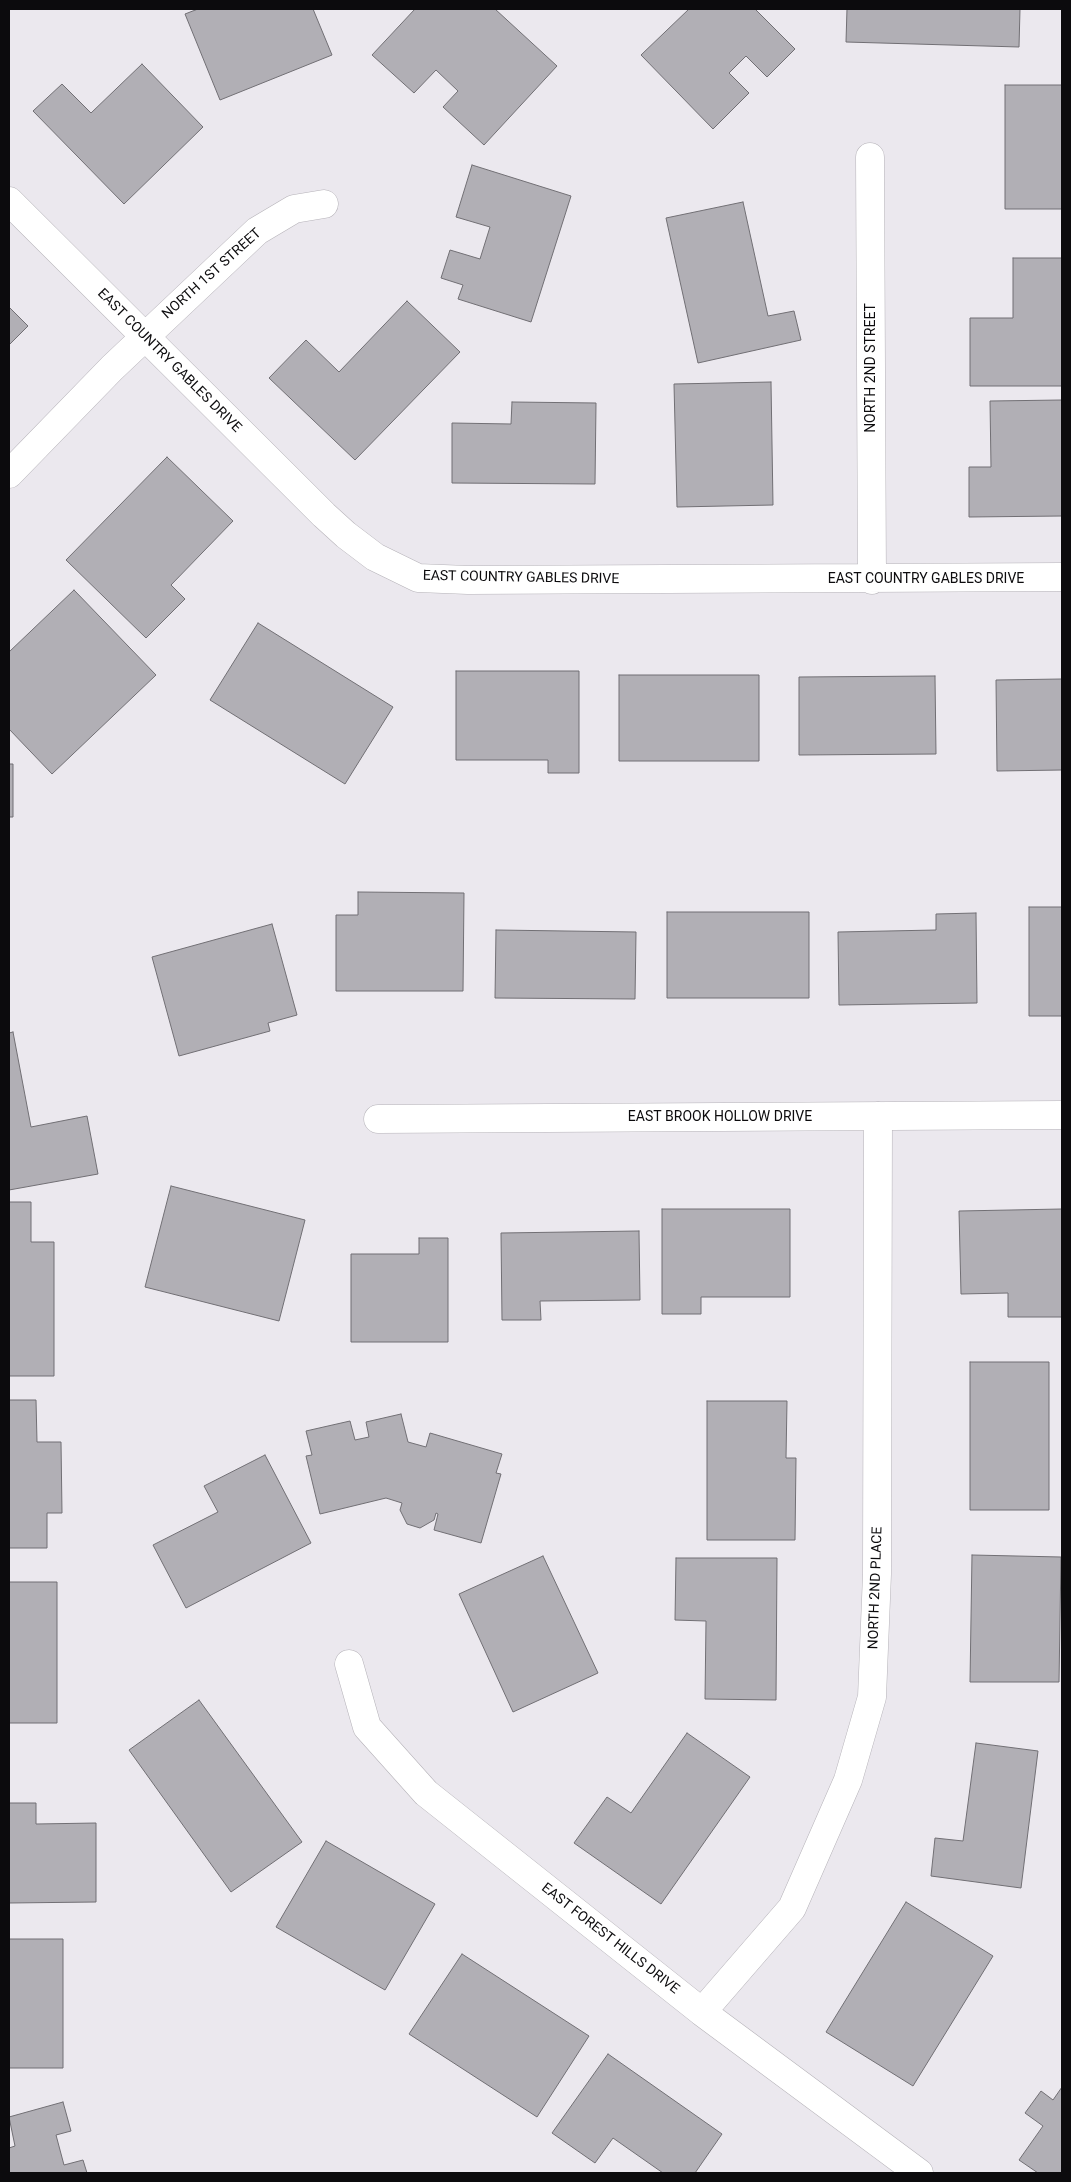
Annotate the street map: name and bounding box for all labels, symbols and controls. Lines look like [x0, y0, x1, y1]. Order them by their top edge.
street label: NORTH 1ST STREET [159, 225, 265, 323]
street label: EAST COUNTRY GABLES DRIVE [94, 286, 244, 436]
street label: NORTH 2ND STREET [863, 303, 879, 433]
street label: EAST COUNTRY GABLES DRIVE [423, 568, 619, 588]
street label: EAST COUNTRY GABLES DRIVE [828, 571, 1024, 587]
street label: EAST BROOK HOLLOW DRIVE [628, 1109, 812, 1125]
street label: NORTH 2ND PLACE [865, 1526, 887, 1650]
street label: EAST FOREST HILLS DRIVE [538, 1880, 682, 1998]

